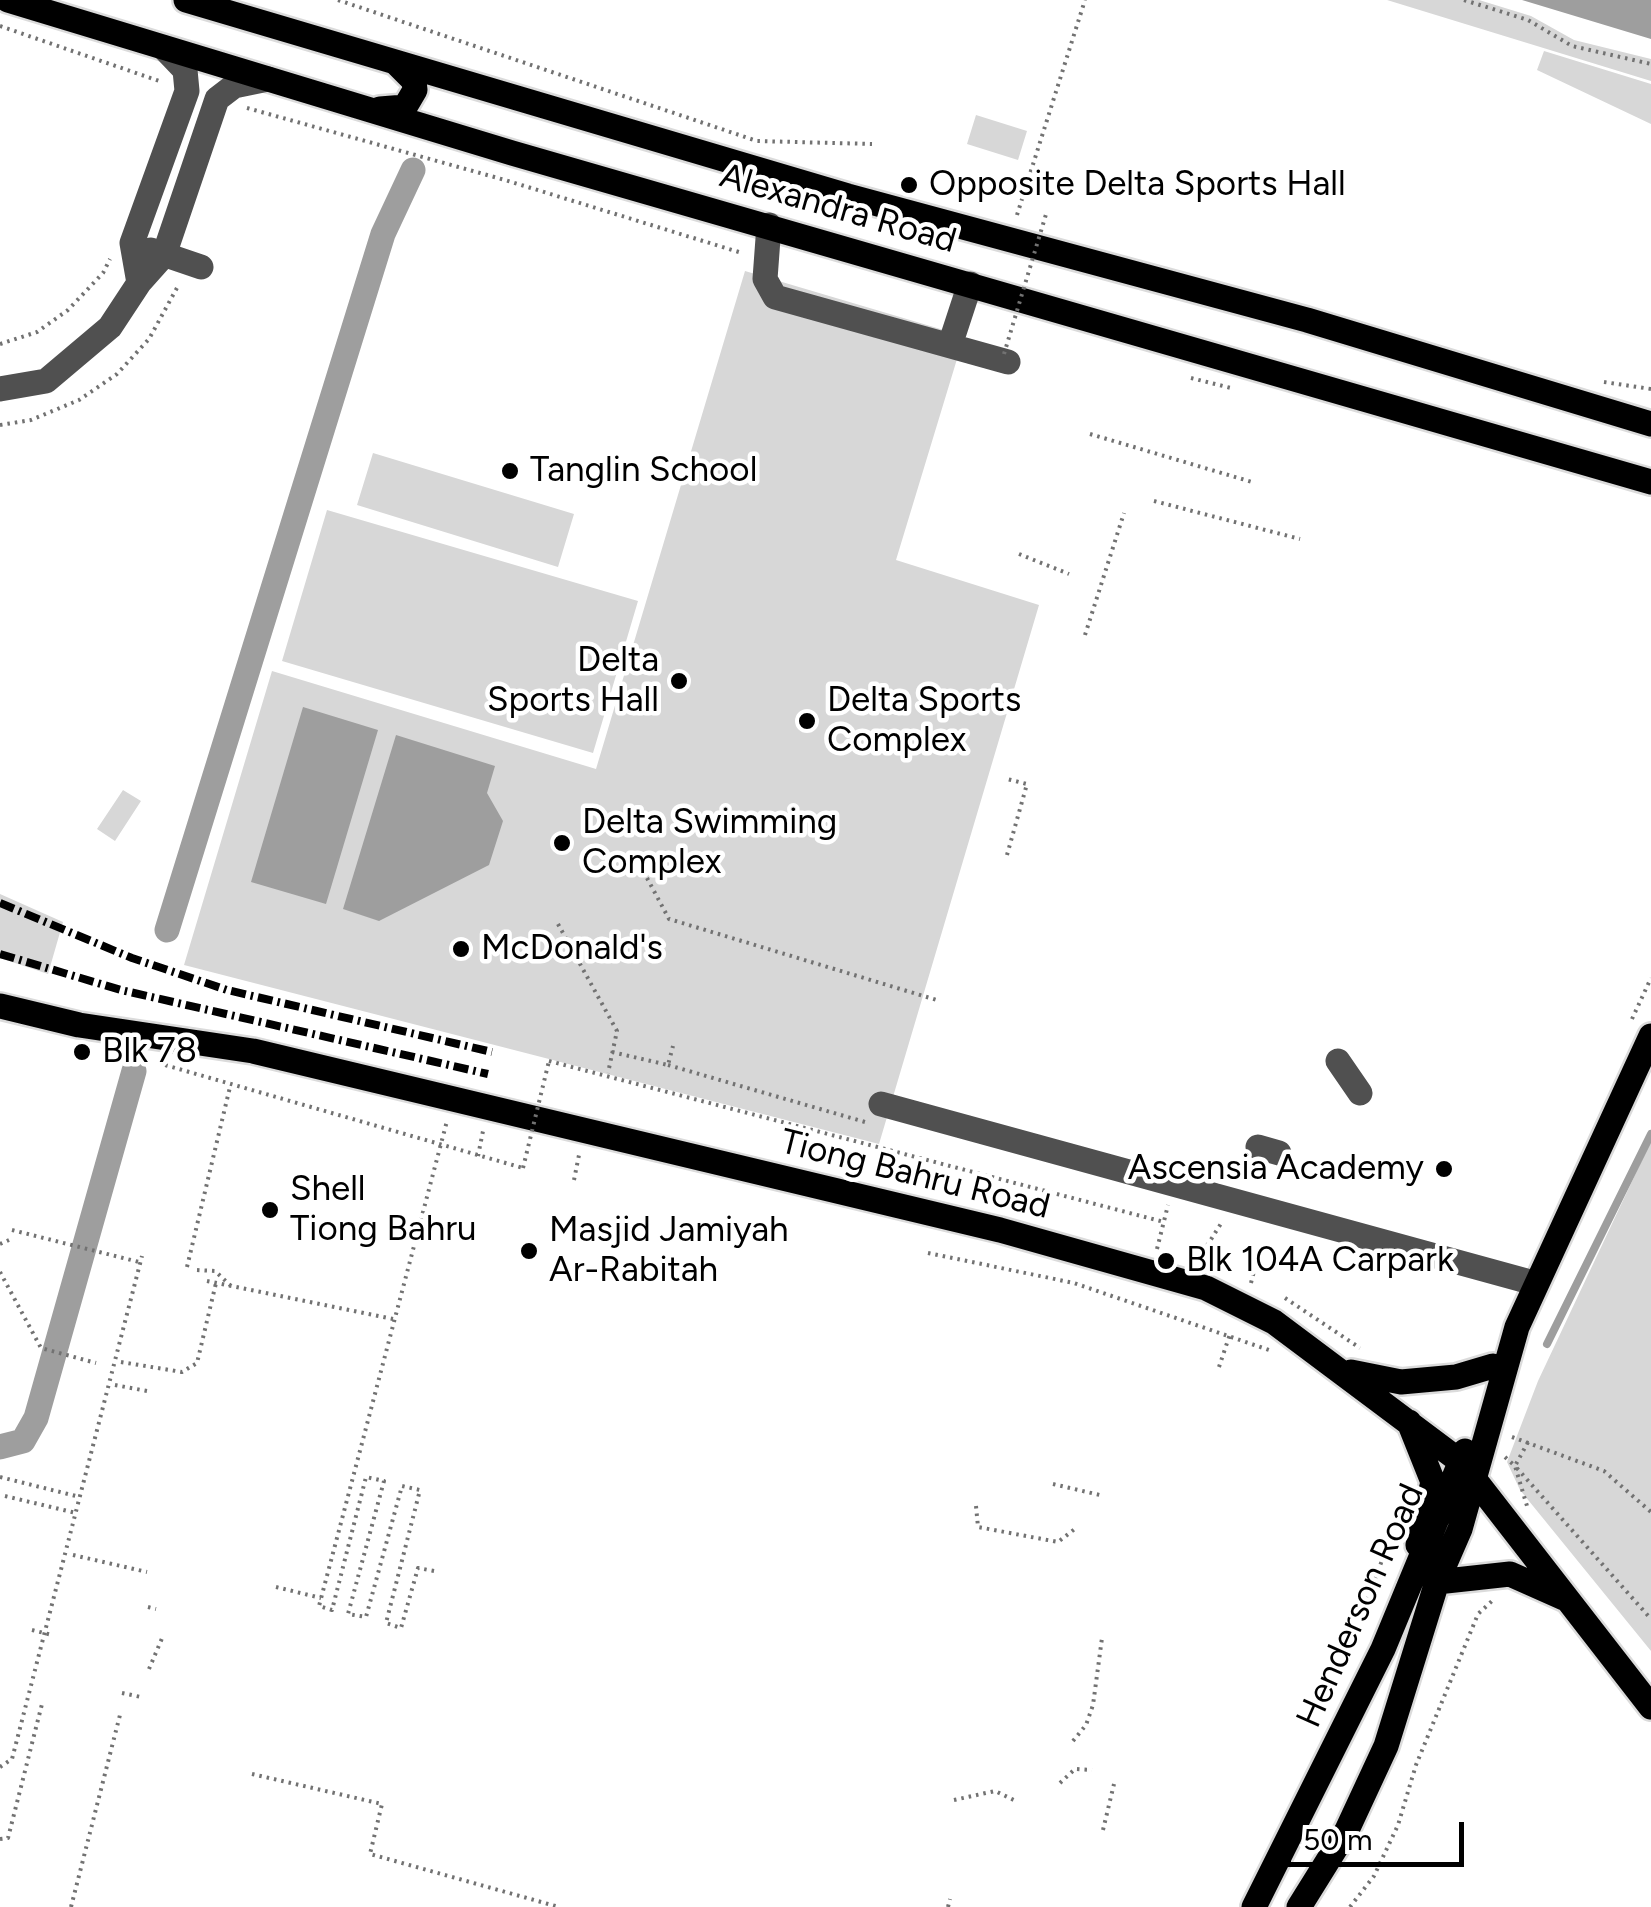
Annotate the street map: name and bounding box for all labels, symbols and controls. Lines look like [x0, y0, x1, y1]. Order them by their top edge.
street label: Alexandra Road [715, 155, 961, 263]
place label: Opposite Delta Sports Hall [929, 164, 1346, 206]
marker: Opposite Delta Sports Hall [898, 174, 920, 196]
place label: Tanglin School [530, 450, 757, 492]
marker: Tanglin School [499, 460, 521, 482]
place label: Delta Sports Hall [487, 640, 659, 722]
marker: Delta Sports Hall [668, 670, 690, 692]
place label: Delta Sports Complex [827, 680, 1021, 762]
marker: Delta Sports Complex [796, 710, 818, 732]
place label: Delta Swimming Complex [582, 802, 837, 884]
marker: Delta Swimming Complex [551, 832, 573, 854]
place label: McDonald's [481, 928, 663, 970]
marker: McDonald's [450, 938, 472, 960]
place label: Blk 78 [102, 1031, 197, 1073]
marker: Blk 78 [71, 1041, 93, 1063]
street label: Tiong Bahru Road [776, 1121, 1054, 1229]
place label: Ascensia Academy [1128, 1148, 1424, 1190]
marker: Ascensia Academy [1433, 1158, 1455, 1180]
place label: Shell Tiong Bahru [290, 1169, 477, 1251]
marker: Shell Tiong Bahru [259, 1199, 281, 1221]
place label: Masjid Jamiyah Ar-Rabitah [549, 1210, 789, 1292]
marker: Masjid Jamiyah Ar-Rabitah [518, 1240, 540, 1262]
place label: Blk 104A Carpark [1186, 1240, 1454, 1282]
marker: Blk 104A Carpark [1155, 1250, 1177, 1272]
street label: Henderson Road [1289, 1478, 1433, 1734]
scale bar [1291, 1802, 1468, 1864]
text: 50 m [1303, 1821, 1372, 1858]

